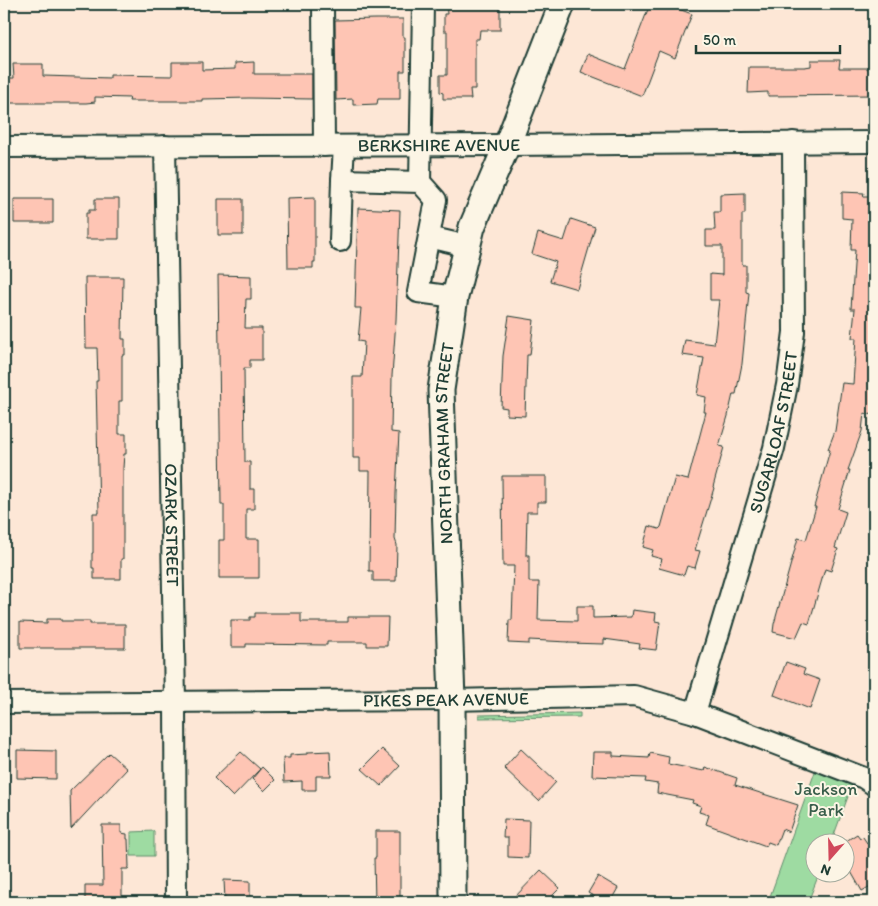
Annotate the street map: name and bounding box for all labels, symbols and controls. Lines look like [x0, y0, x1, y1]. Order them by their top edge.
scale bar [696, 22, 839, 54]
text: 50 m [703, 31, 736, 49]
street label: BERKSHIRE AVENUE [358, 134, 520, 157]
street label: NORTH GRAHAM STREET [430, 341, 459, 545]
street label: SUGARLOAF STREET [744, 350, 802, 516]
street label: OZARK STREET [160, 463, 184, 587]
street label: PIKES PEAK AVENUE [363, 687, 529, 712]
park label: Jackson Park [795, 778, 857, 821]
north arrow [806, 834, 856, 884]
text: N [818, 860, 833, 879]

